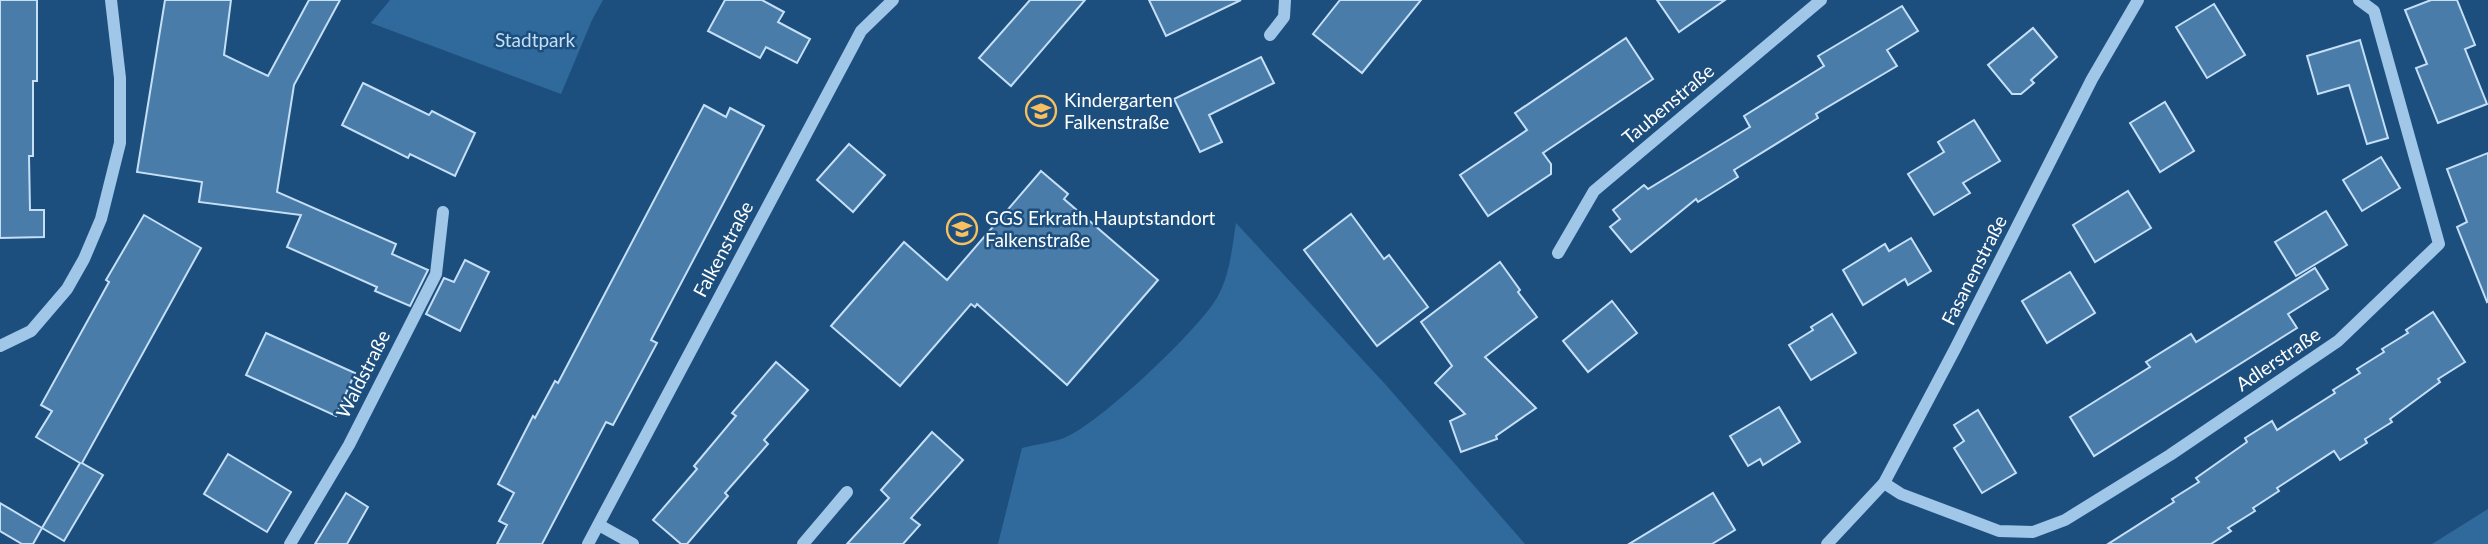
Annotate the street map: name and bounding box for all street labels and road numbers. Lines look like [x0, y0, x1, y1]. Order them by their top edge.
street label: Taubenstraße [1617, 59, 1718, 149]
street label: Falkenstraße [688, 197, 757, 301]
street label: Fasanenstraße [1936, 211, 2011, 328]
street label: Adlerstraße [2231, 322, 2324, 395]
street label: Waldstraße [331, 326, 394, 422]

